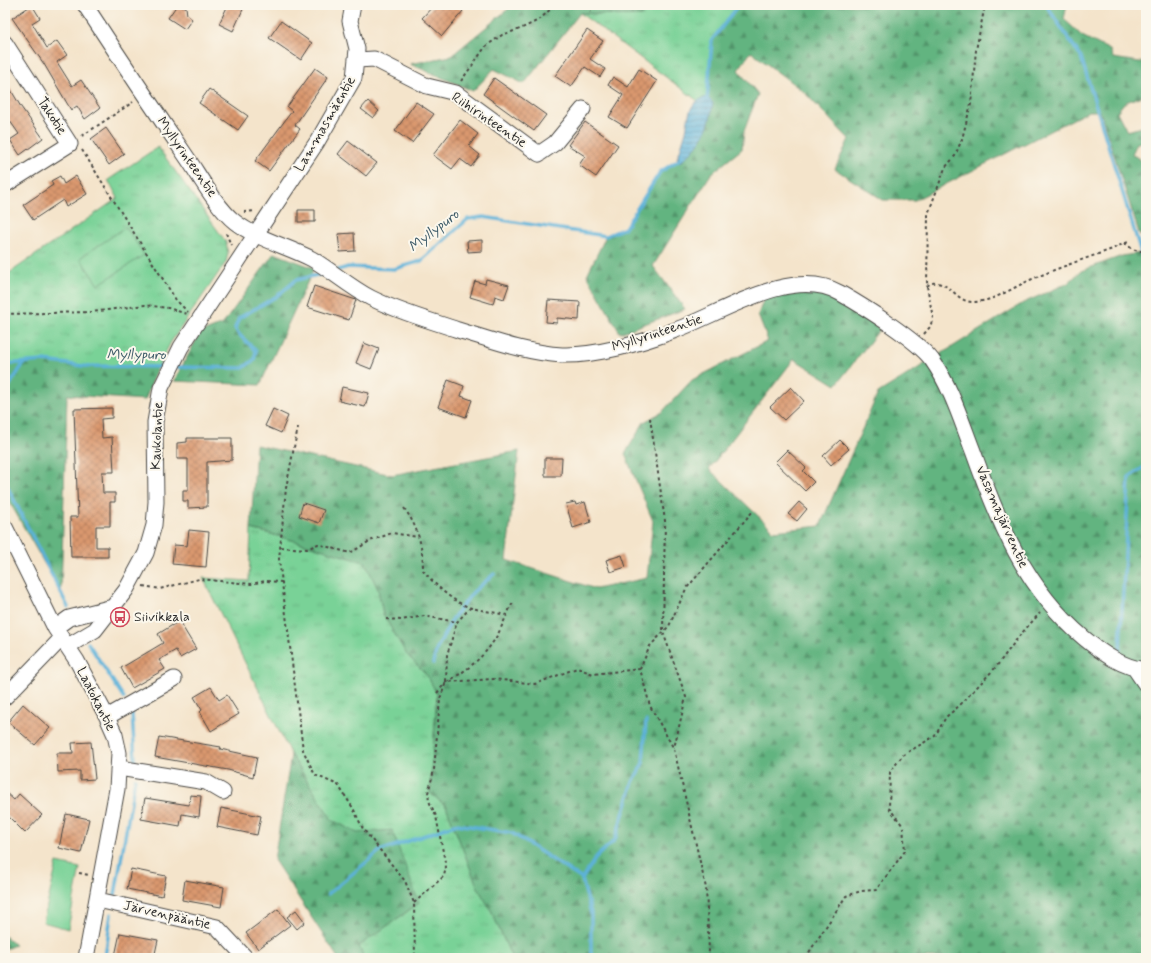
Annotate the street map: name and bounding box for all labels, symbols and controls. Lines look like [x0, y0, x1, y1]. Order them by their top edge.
street label: Lammasmäentie [290, 73, 360, 175]
street label: Riihirinteentie [448, 88, 530, 152]
street label: Takotie [33, 94, 71, 138]
street label: Myllyrinteentie [153, 113, 221, 201]
water label: Myllypuro [404, 204, 464, 257]
street label: Myllyrinteentie [610, 310, 705, 356]
water label: Myllypuro [106, 345, 167, 365]
street label: Kaukolantie [147, 402, 167, 470]
street label: Vasamajärventie [971, 463, 1033, 571]
bus stop icon: Siivikkala [109, 606, 131, 628]
place label: Siivikkala [134, 608, 190, 626]
street label: Laatokantie [72, 664, 120, 734]
street label: Järvenpääntie [122, 896, 212, 934]

